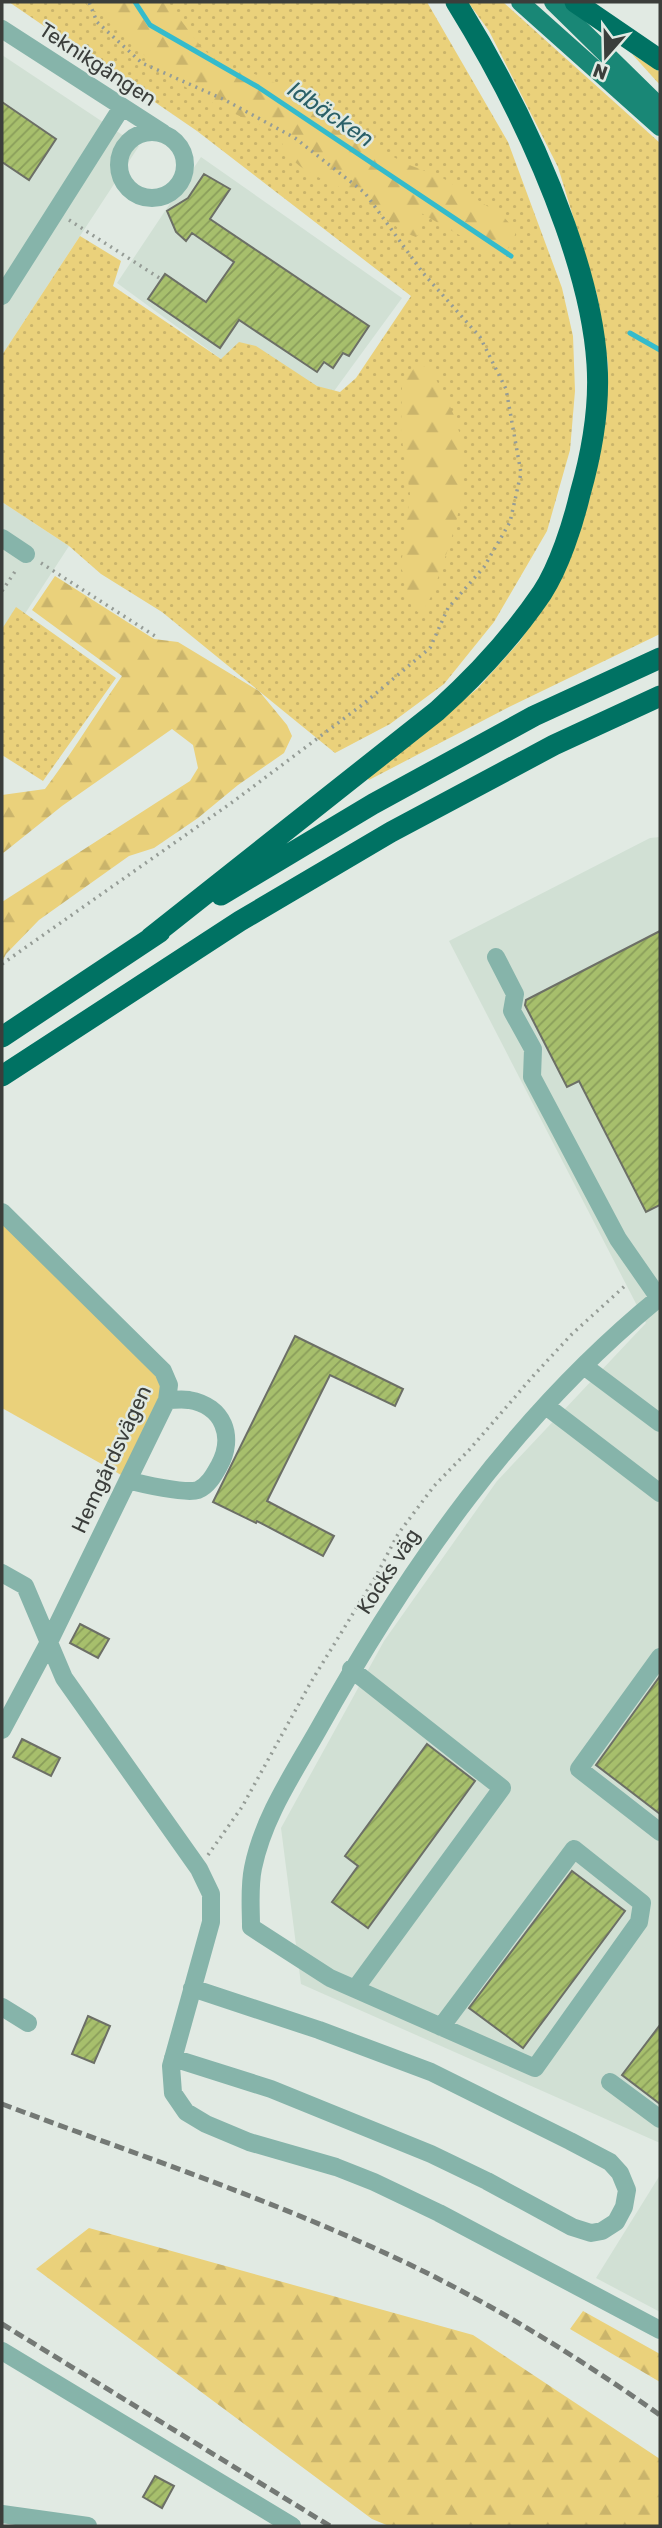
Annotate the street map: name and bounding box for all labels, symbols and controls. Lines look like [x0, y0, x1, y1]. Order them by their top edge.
street label: Teknikgången [35, 17, 161, 111]
north arrow [571, 21, 641, 91]
text: N [590, 58, 611, 85]
water label: Idbäcken [283, 75, 379, 153]
street label: Hemgårdsvägen [66, 1381, 156, 1537]
street label: Kocks väg [351, 1524, 425, 1618]

